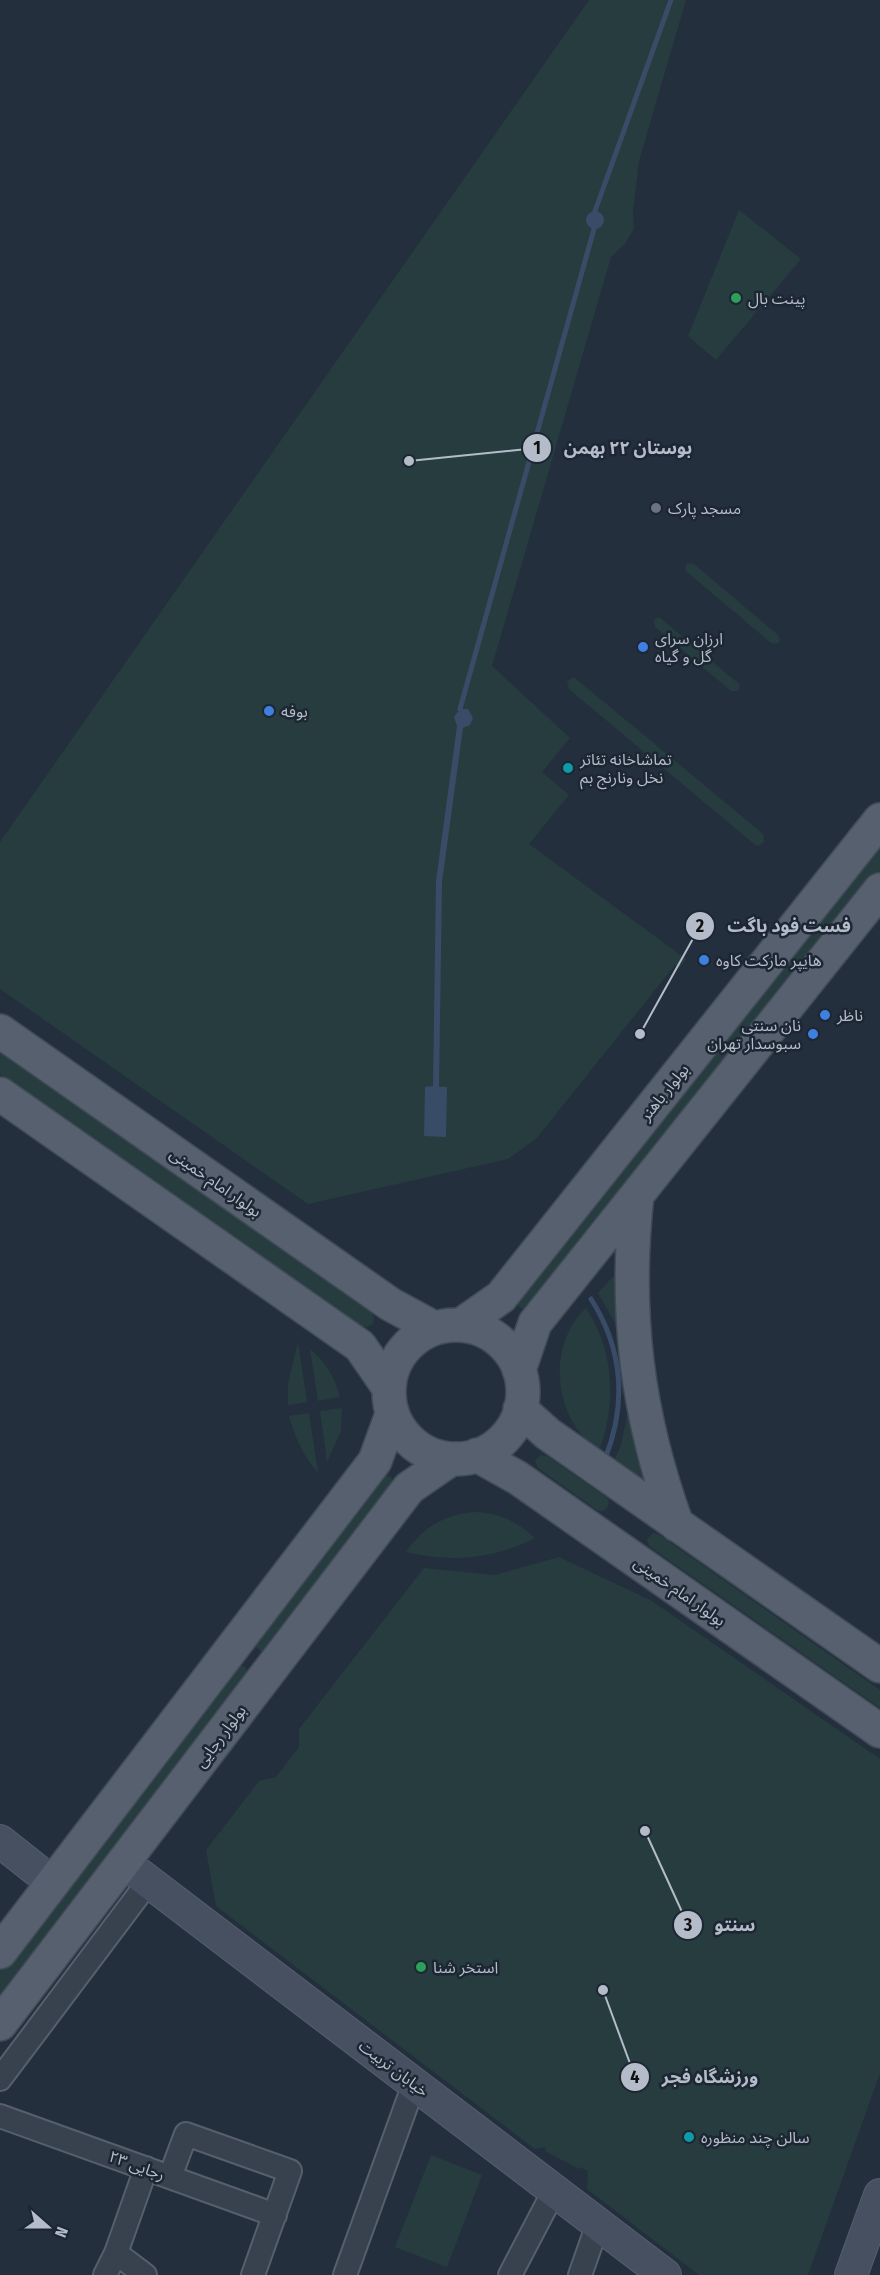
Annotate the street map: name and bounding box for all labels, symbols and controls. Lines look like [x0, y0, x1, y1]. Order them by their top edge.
place label: پینت بال [748, 289, 806, 309]
marker: پینت بال [729, 291, 743, 305]
callout: بوستان ۲۲ بهمن [522, 430, 704, 466]
text: 1 [533, 437, 541, 459]
text: بوستان ۲۲ بهمن [564, 437, 692, 459]
place label: مسجد پارک [668, 499, 741, 519]
marker: مسجد پارک [649, 501, 663, 515]
place label: ارزان سرای گل و گیاه [655, 629, 723, 666]
marker: ارزان سرای گل و گیاه [636, 640, 650, 654]
place label: بوفه [281, 702, 308, 721]
marker: بوفه [262, 704, 276, 718]
place label: تماشاخانه تئاتر نخل ونارنج بم [579, 750, 672, 790]
marker: تماشاخانه تئاتر نخل ونارنج بم [561, 761, 575, 775]
callout: فست فود باگت [685, 908, 862, 944]
text: 2 [695, 915, 704, 937]
text: فست فود باگت [727, 915, 851, 937]
place label: هایپر مارکت کاوه [716, 951, 822, 971]
marker: هایپر مارکت کاوه [697, 953, 711, 967]
place label: ناظر [836, 1006, 863, 1025]
marker: ناظر [818, 1008, 832, 1022]
place label: نان سنتی سبوسدار تهران [707, 1016, 801, 1053]
marker: نان سنتی سبوسدار تهران [806, 1027, 820, 1041]
street label: بولوار باهنر [635, 1060, 693, 1125]
street label: بولوار امام خمینی [165, 1144, 265, 1223]
street label: بولوار امام خمینی [629, 1553, 729, 1632]
street label: بولوار رجایی [191, 1701, 250, 1771]
callout: سنتو [673, 1907, 768, 1943]
text: 3 [683, 1914, 693, 1936]
text: سنتو [715, 1914, 755, 1936]
place label: استخر شنا [433, 1958, 498, 1977]
marker: استخر شنا [414, 1960, 428, 1974]
street label: خیابان تربیت [355, 2036, 432, 2101]
callout: ورزشگاه فجر [620, 2059, 770, 2095]
text: 4 [630, 2066, 640, 2088]
text: ورزشگاه فجر [661, 2066, 758, 2088]
place label: سالن چند منظوره [701, 2128, 810, 2148]
marker: سالن چند منظوره [682, 2130, 696, 2144]
street label: رجایی ۲۳ [106, 2147, 167, 2184]
north arrow [18, 2197, 78, 2257]
text: N [51, 2224, 72, 2240]

